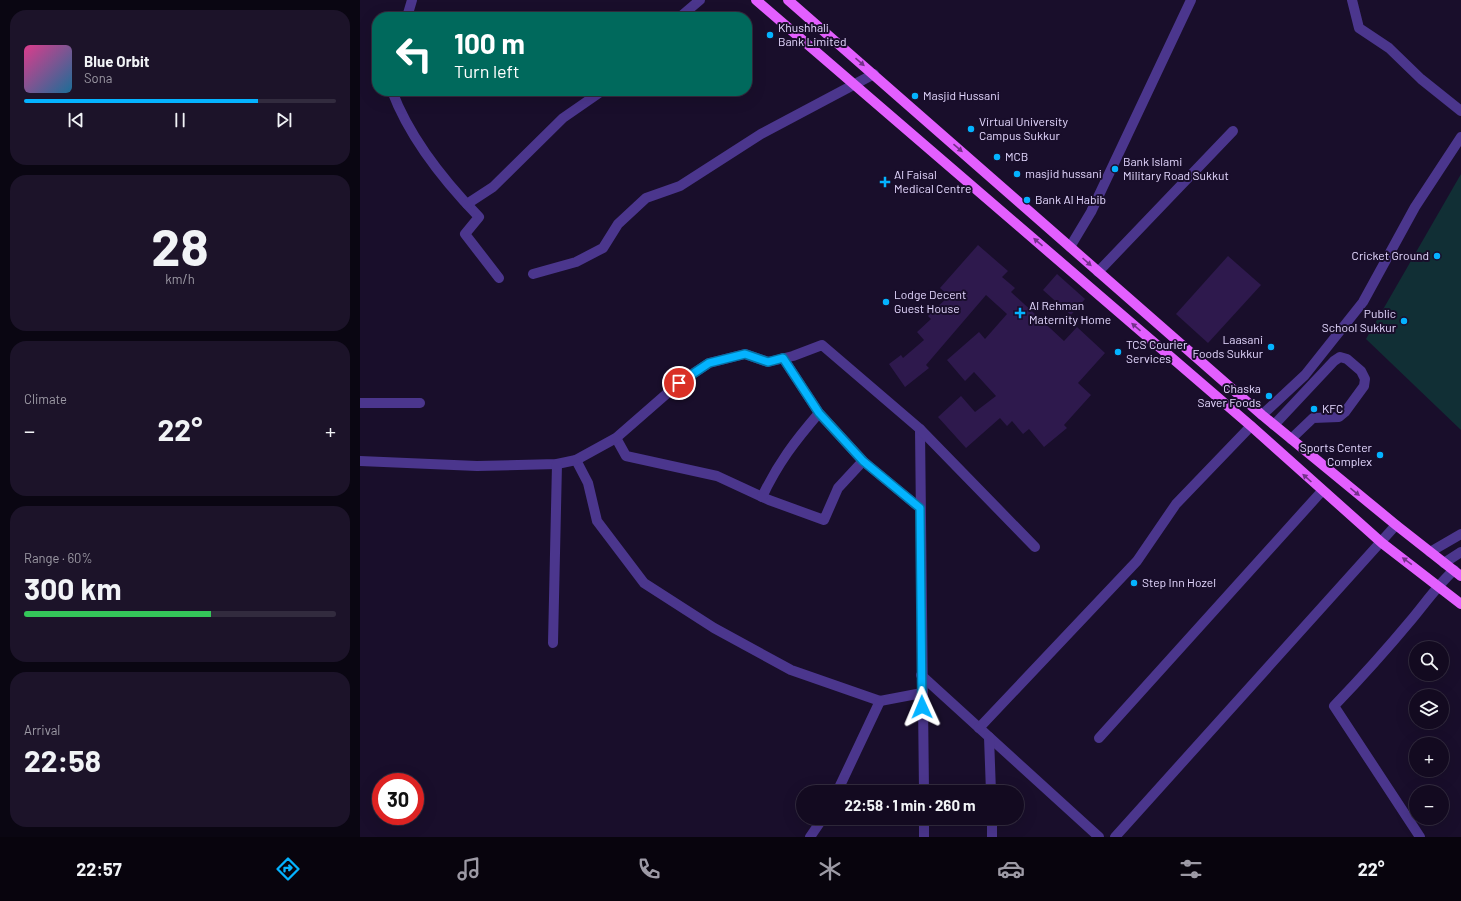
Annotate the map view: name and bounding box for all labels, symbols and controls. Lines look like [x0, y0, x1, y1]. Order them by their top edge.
place label: Khushhali Bank Limited [778, 20, 846, 48]
text: 100 m [454, 26, 525, 60]
icon: left [388, 28, 440, 80]
marker: Khushhali Bank Limited [765, 30, 775, 40]
text: Blue Orbit [84, 52, 149, 70]
one-way arrow [855, 57, 866, 66]
text: Turn left [454, 60, 520, 82]
text: Sona [84, 70, 112, 86]
place label: Masjid Hussani [923, 88, 1000, 102]
marker: Masjid Hussani [910, 91, 920, 101]
icon: previous [65, 109, 87, 131]
icon: pause [169, 109, 191, 131]
icon: next [273, 109, 295, 131]
place label: Virtual University Campus Sukkur [979, 114, 1068, 142]
marker: Virtual University Campus Sukkur [966, 124, 976, 134]
one-way arrow [953, 143, 963, 152]
place label: MCB [1005, 149, 1028, 163]
marker: MCB [992, 152, 1002, 162]
place label: Bank Islami Military Road Sukkut [1123, 154, 1229, 182]
marker: Bank Islami Military Road Sukkut [1110, 164, 1120, 174]
place label: masjid hussani [1025, 166, 1102, 180]
place label: Al Faisal Medical Centre [894, 167, 971, 195]
marker: masjid hussani [1012, 169, 1022, 179]
marker: Al Faisal Medical Centre [879, 176, 891, 188]
place label: Bank Al Habib [1035, 192, 1106, 206]
marker: Bank Al Habib [1022, 195, 1032, 205]
text: 28 [151, 214, 209, 276]
one-way arrow [1033, 237, 1043, 247]
place label: Cricket Ground [1352, 248, 1429, 262]
marker: Cricket Ground [1432, 251, 1442, 261]
one-way arrow [1081, 257, 1092, 266]
text: km/h [165, 271, 195, 287]
place label: Lodge Decent Guest House [894, 287, 966, 315]
marker: Lodge Decent Guest House [881, 297, 891, 307]
place label: Al Rehman Maternity Home [1029, 298, 1111, 326]
place label: Public School Sukkur [1322, 306, 1397, 334]
marker: Al Rehman Maternity Home [1014, 307, 1026, 319]
marker: Public School Sukkur [1399, 316, 1409, 326]
one-way arrow [1131, 323, 1142, 332]
place label: Laasani Foods Sukkur [1193, 332, 1264, 360]
place label: TCS Courier Services [1126, 337, 1188, 365]
marker: Laasani Foods Sukkur [1266, 342, 1276, 352]
marker: TCS Courier Services [1113, 347, 1123, 357]
pin [662, 366, 696, 400]
icon: arrive [668, 372, 690, 394]
place label: Chaska Saver Foods [1198, 381, 1261, 409]
text: Climate [24, 391, 67, 407]
marker: Chaska Saver Foods [1264, 391, 1274, 401]
place label: KFC [1322, 401, 1343, 415]
marker: KFC [1309, 404, 1319, 414]
text: 22° [158, 411, 202, 447]
text: − [24, 417, 35, 443]
text: + [325, 417, 336, 443]
place label: Sports Center Complex [1300, 440, 1373, 468]
marker: Sports Center Complex [1375, 450, 1385, 460]
one-way arrow [1303, 474, 1312, 483]
one-way arrow [1350, 488, 1361, 497]
text: Range · 60% [24, 550, 92, 566]
one-way arrow [1401, 557, 1412, 566]
text: 300 km [24, 570, 121, 606]
place label: Step Inn Hozel [1142, 575, 1216, 589]
marker: Step Inn Hozel [1129, 578, 1139, 588]
map controls [1409, 641, 1449, 825]
button: search [1409, 641, 1449, 681]
position arrow [901, 686, 943, 728]
button: layers [1409, 689, 1449, 729]
text: Arrival [24, 722, 60, 738]
button: + [1409, 737, 1449, 777]
text: 22:58 [24, 742, 101, 778]
speed limit sign: 30 [372, 773, 424, 825]
button: − [1409, 785, 1449, 825]
text: 22:58 · 1 min · 260 m [845, 796, 975, 814]
icon: directions [274, 855, 302, 883]
icon: music [455, 855, 483, 883]
icon: phone [635, 855, 663, 883]
icon: climate [816, 855, 844, 883]
icon: car [997, 855, 1025, 883]
icon: filters [1177, 855, 1205, 883]
text: 22:57 [76, 858, 122, 880]
text: 22° [1358, 858, 1385, 880]

